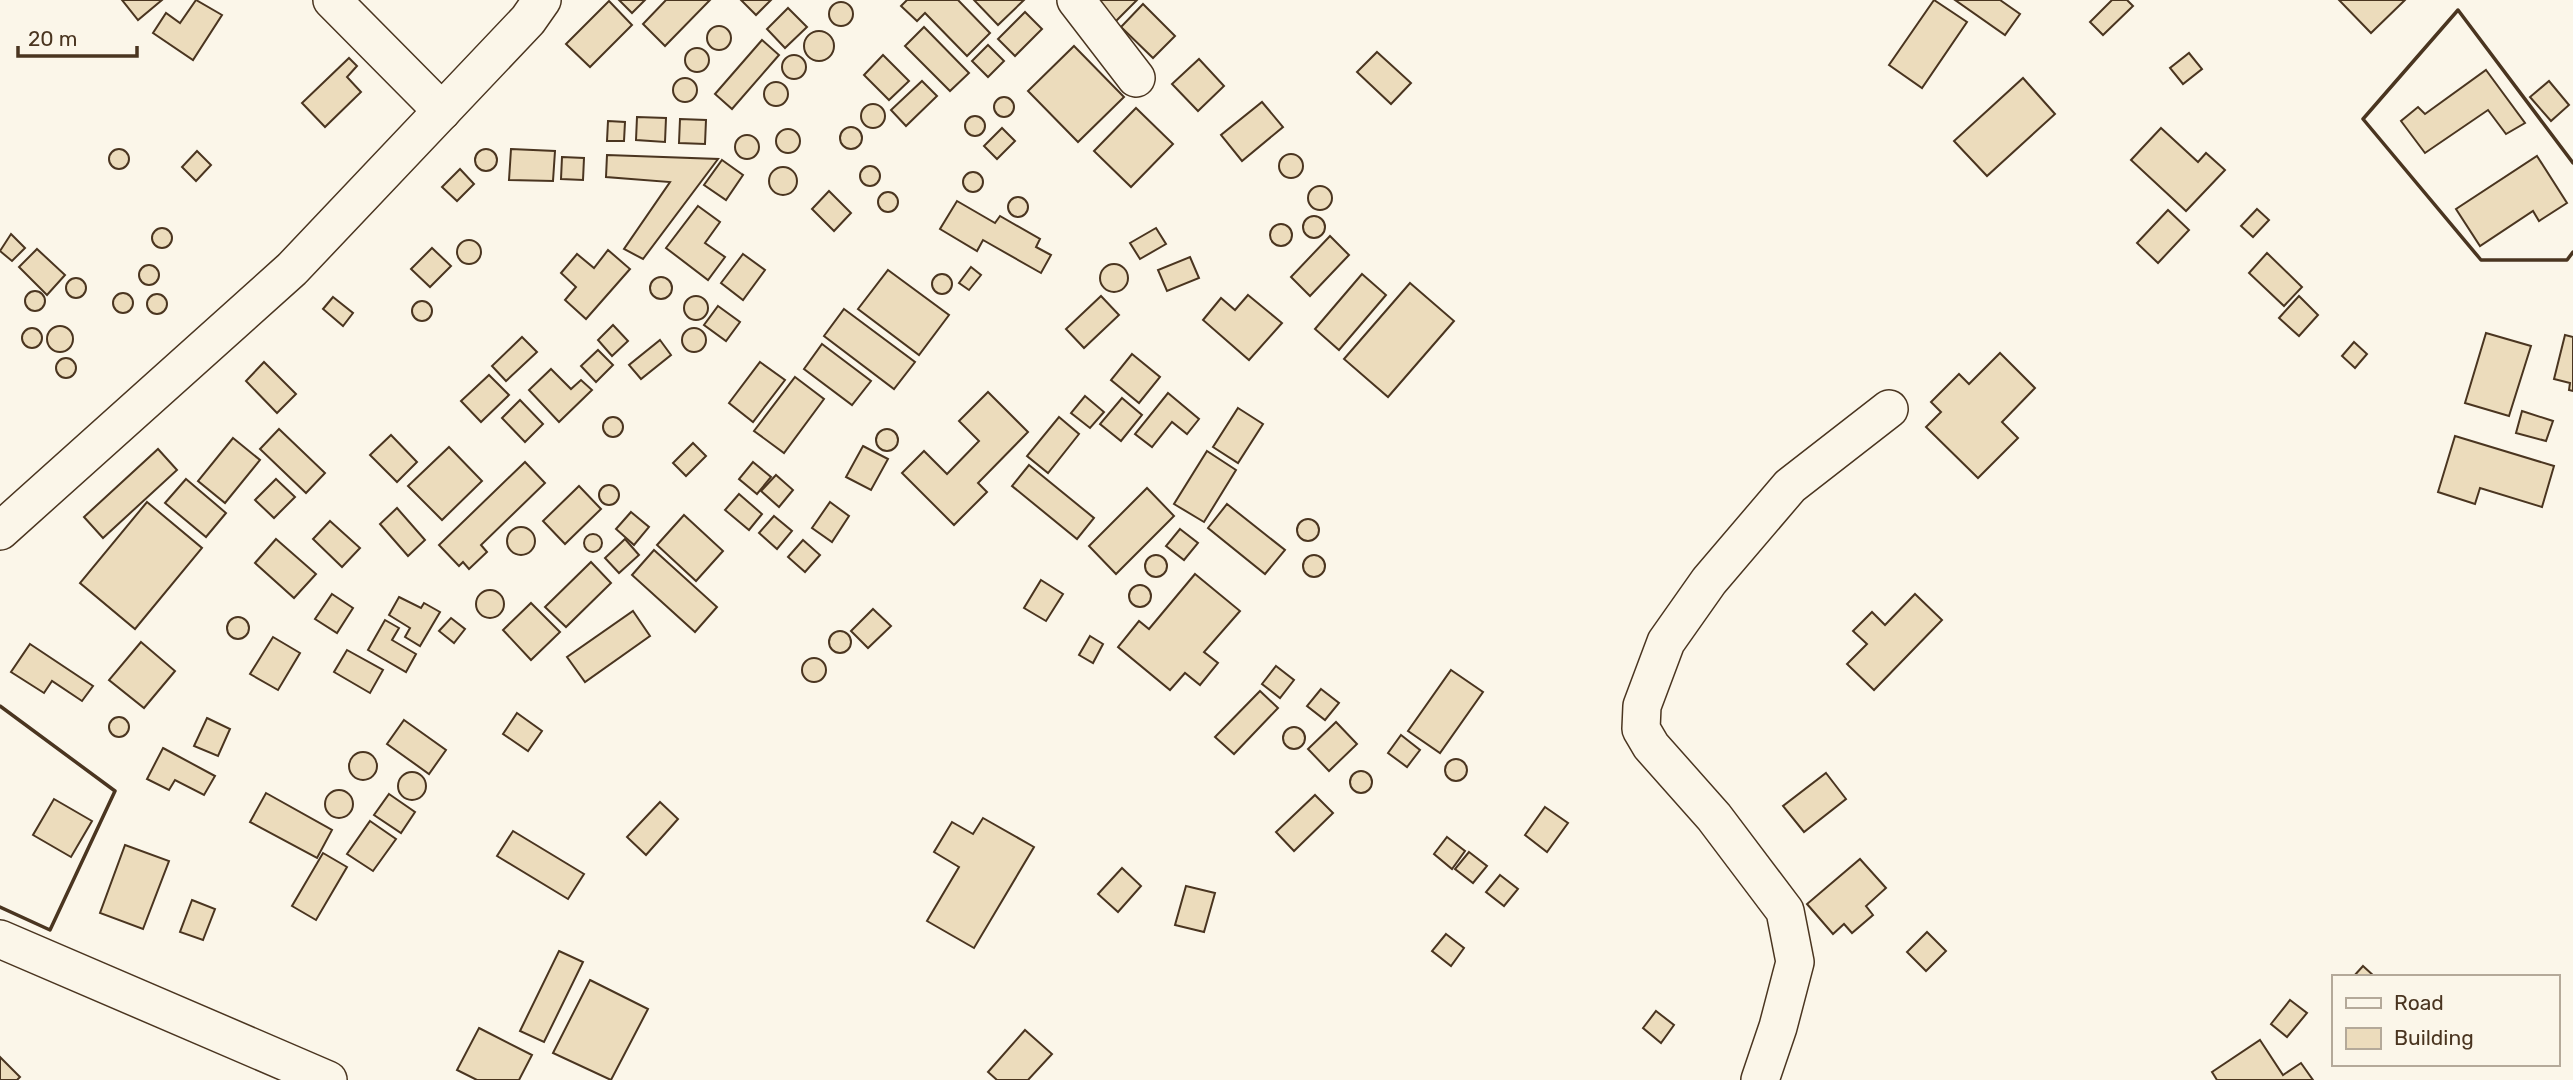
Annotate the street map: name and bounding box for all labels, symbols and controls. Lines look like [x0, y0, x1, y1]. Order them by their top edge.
scale bar [18, 14, 136, 58]
text: 20 m [28, 26, 77, 51]
legend [2332, 975, 2559, 1066]
text: Road [2394, 990, 2444, 1015]
text: Building [2394, 1025, 2474, 1050]

